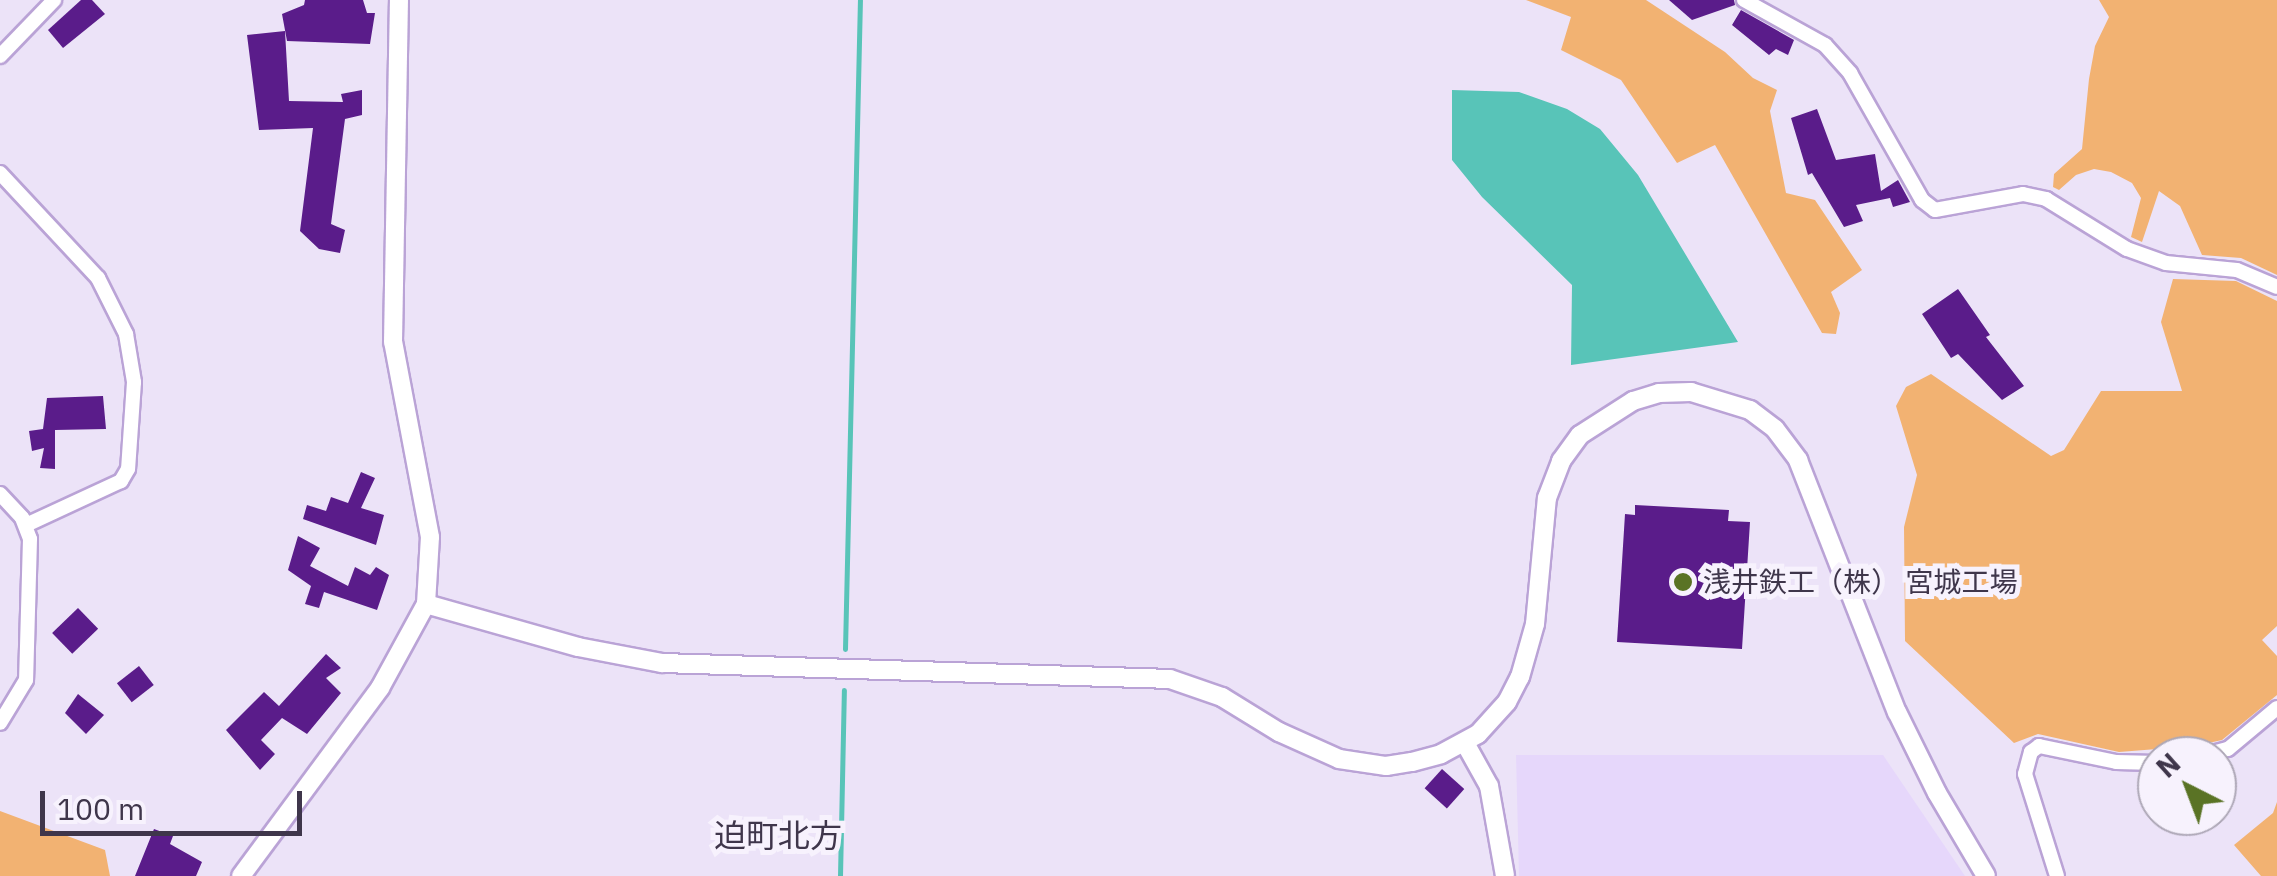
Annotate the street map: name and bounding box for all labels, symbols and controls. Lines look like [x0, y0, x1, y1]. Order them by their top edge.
place label: 浅井鉄工（株） 宮城工場 [1703, 565, 2018, 599]
marker: 浅井鉄工（株） 宮城工場 [1672, 571, 1694, 593]
north arrow [2137, 736, 2237, 836]
text: N [2148, 744, 2188, 785]
scale bar [45, 771, 308, 833]
text: 100 m [57, 789, 144, 828]
district label: 迫町北方 [714, 816, 842, 854]

